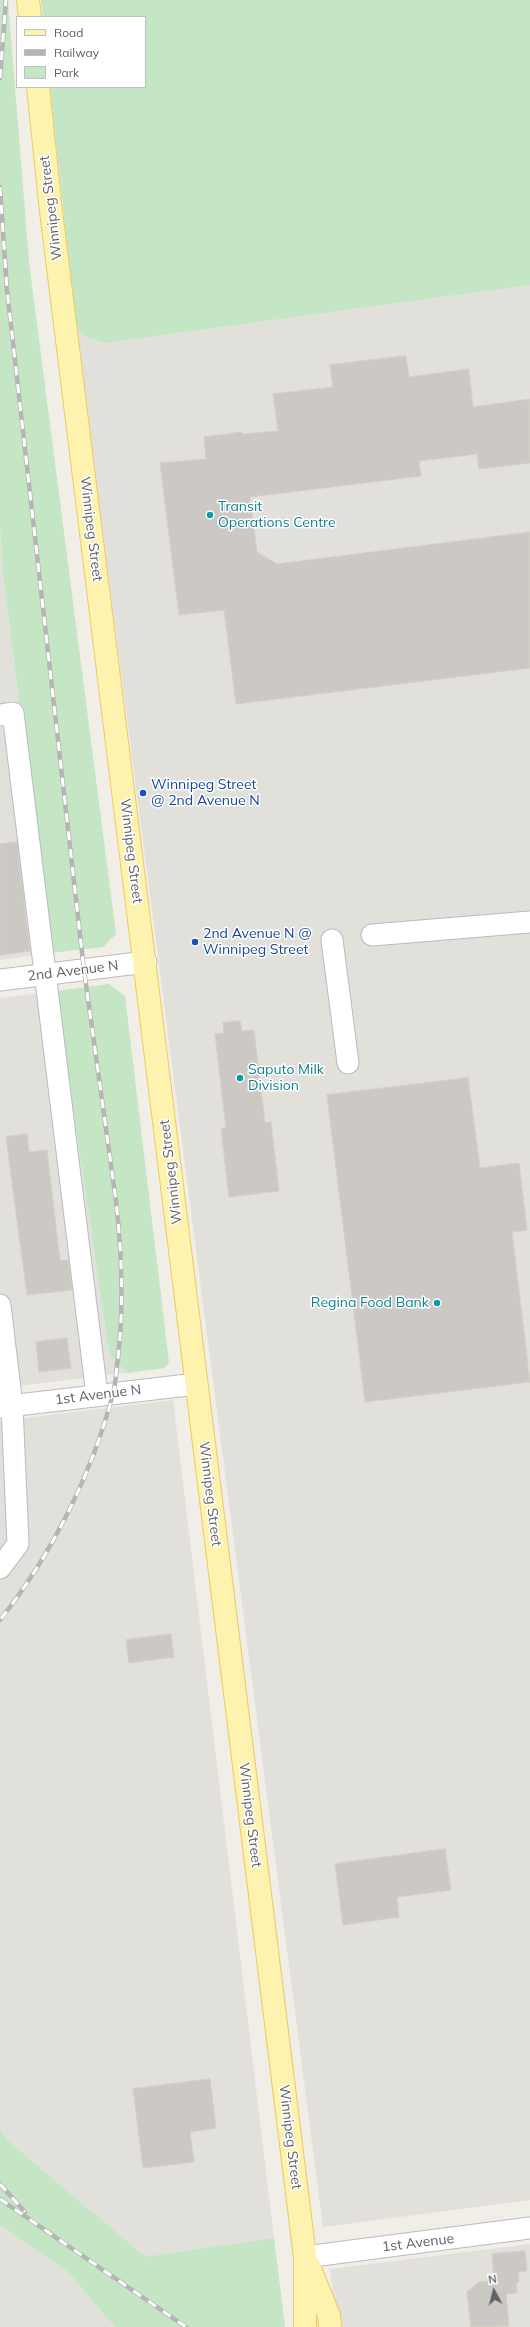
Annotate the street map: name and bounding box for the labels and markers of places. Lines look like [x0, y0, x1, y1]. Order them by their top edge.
place label: Transit Operations Centre [218, 499, 336, 532]
marker: Transit Operations Centre [205, 510, 215, 520]
place label: Winnipeg Street @ 2nd Avenue N [151, 777, 260, 810]
marker: Winnipeg Street @ 2nd Avenue N [138, 788, 148, 798]
place label: 2nd Avenue N @ Winnipeg Street [203, 926, 312, 958]
marker: 2nd Avenue N @ Winnipeg Street [190, 937, 200, 947]
place label: Saputo Milk Division [248, 1062, 324, 1094]
marker: Saputo Milk Division [235, 1073, 245, 1083]
place label: Regina Food Bank [311, 1295, 429, 1311]
marker: Regina Food Bank [432, 1298, 442, 1308]

